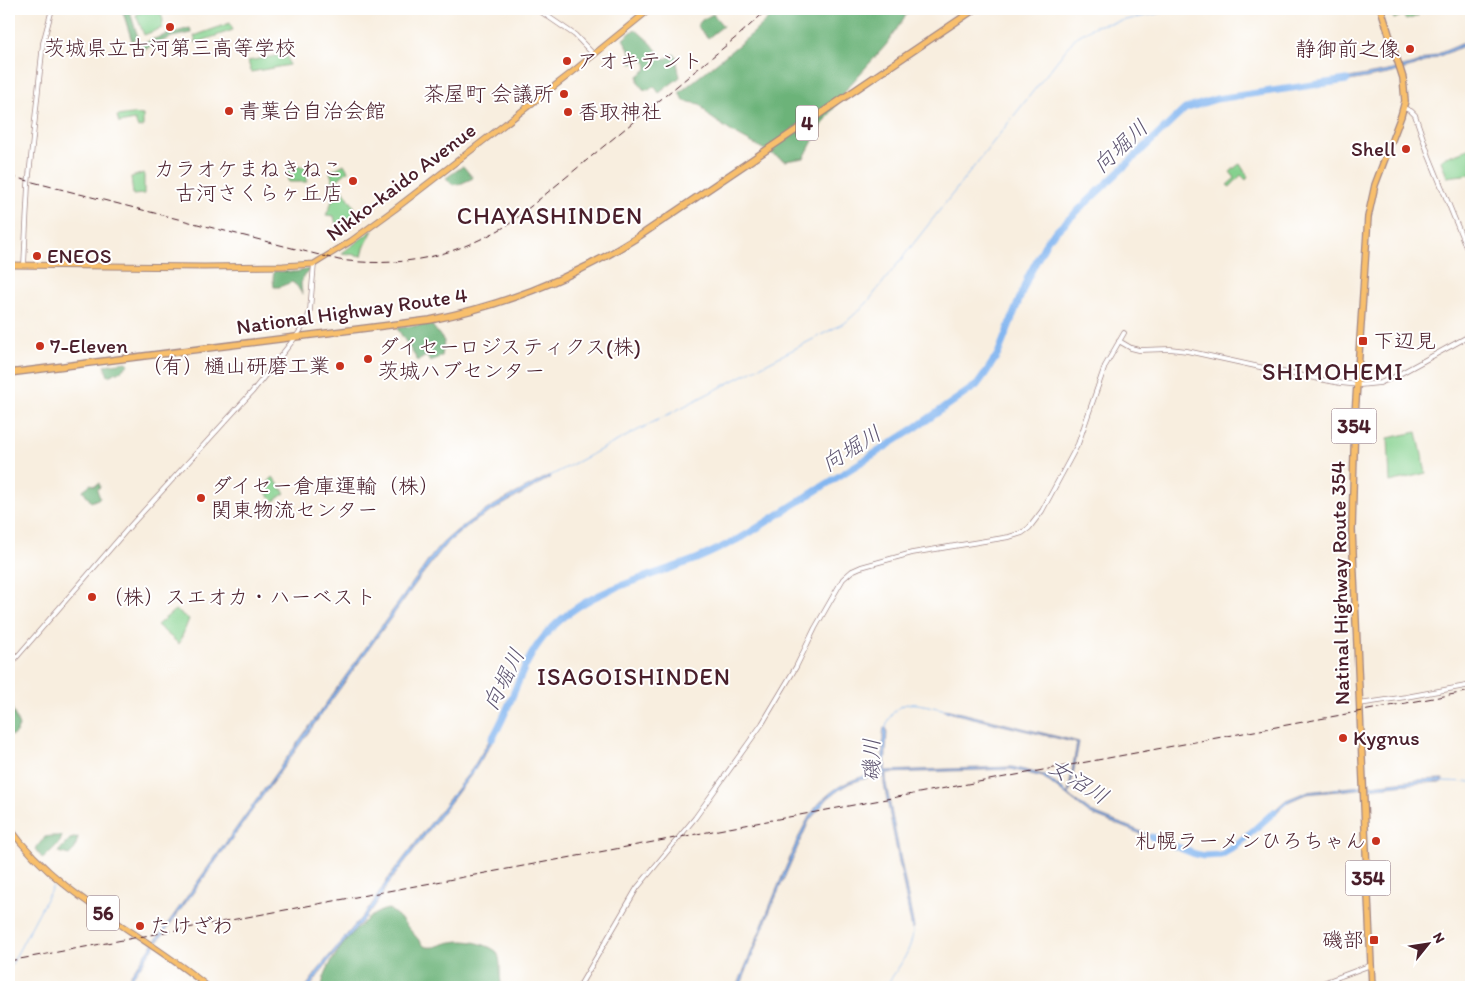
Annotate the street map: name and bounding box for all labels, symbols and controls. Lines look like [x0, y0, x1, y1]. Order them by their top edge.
marker: 茨城県立古河第三高等学校 [164, 21, 176, 33]
place label: 茨城県立古河第三高等学校 [44, 35, 296, 60]
place label: 静御前之像 [1295, 36, 1400, 61]
marker: 静御前之像 [1404, 43, 1416, 55]
place label: アオキテント [577, 48, 703, 73]
marker: アオキテント [561, 55, 573, 67]
place label: 茶屋町 会議所 [423, 81, 554, 106]
marker: 茶屋町 会議所 [558, 88, 570, 100]
place label: 青葉台自治会館 [239, 98, 386, 123]
place label: 香取神社 [578, 99, 662, 124]
marker: 青葉台自治会館 [223, 105, 235, 117]
marker: 香取神社 [562, 106, 574, 118]
road number: 4 [796, 106, 818, 140]
water label: 向堀川 [1087, 114, 1154, 179]
street label: Nikko-kaido Avenue [321, 117, 481, 246]
place label: Shell [1351, 136, 1396, 161]
marker: Shell [1400, 143, 1412, 155]
place label: カラオケまねきねこ 古河さくらヶ丘店 [154, 156, 343, 205]
marker: カラオケまねきねこ 古河さくらヶ丘店 [347, 175, 359, 187]
district label: CHAYASHINDEN [457, 201, 643, 230]
place label: ENEOS [47, 243, 112, 268]
marker: ENEOS [31, 250, 43, 262]
street label: National Highway Route 4 [235, 282, 469, 339]
place label: 下辺見 [1373, 328, 1436, 353]
place label: 7-Eleven [50, 333, 128, 358]
place label: ダイセーロジスティクス(株) 茨城ハブセンター [378, 334, 641, 383]
marker: 下辺見 [1357, 335, 1369, 347]
marker: 7-Eleven [34, 340, 46, 352]
place label: （有）樋山研磨工業 [141, 353, 330, 378]
marker: ダイセーロジスティクス(株) 茨城ハブセンター [362, 353, 374, 365]
district label: SHIMOHEMI [1262, 357, 1404, 386]
marker: （有）樋山研磨工業 [334, 360, 346, 372]
road number: 354 [1332, 408, 1376, 444]
water label: 向堀川 [816, 419, 886, 477]
street label: Natinal Highway Route 354 [1325, 460, 1354, 705]
place label: ダイセー倉庫運輸（株） 関東物流センター [211, 473, 440, 522]
marker: ダイセー倉庫運輸（株） 関東物流センター [195, 492, 207, 504]
place label: （株）スエオカ・ハーベスト [102, 584, 376, 609]
marker: （株）スエオカ・ハーベスト [86, 591, 98, 603]
water label: 向堀川 [476, 644, 530, 715]
district label: ISAGOISHINDEN [537, 662, 731, 691]
place label: Kygnus [1353, 725, 1420, 750]
marker: Kygnus [1337, 732, 1349, 744]
water label: 磯川 [858, 738, 885, 782]
water label: 女沼川 [1044, 752, 1114, 810]
place label: 札幌ラーメンひろちゃん [1135, 828, 1366, 853]
marker: 札幌ラーメンひろちゃん [1370, 835, 1382, 847]
road number: 354 [1346, 860, 1390, 896]
road number: 56 [87, 896, 119, 930]
place label: たけざわ [150, 913, 233, 938]
north arrow [1402, 918, 1452, 968]
marker: たけざわ [134, 920, 146, 932]
place label: 磯部 [1322, 927, 1364, 952]
text: N [1429, 929, 1449, 946]
marker: 磯部 [1368, 934, 1380, 946]

